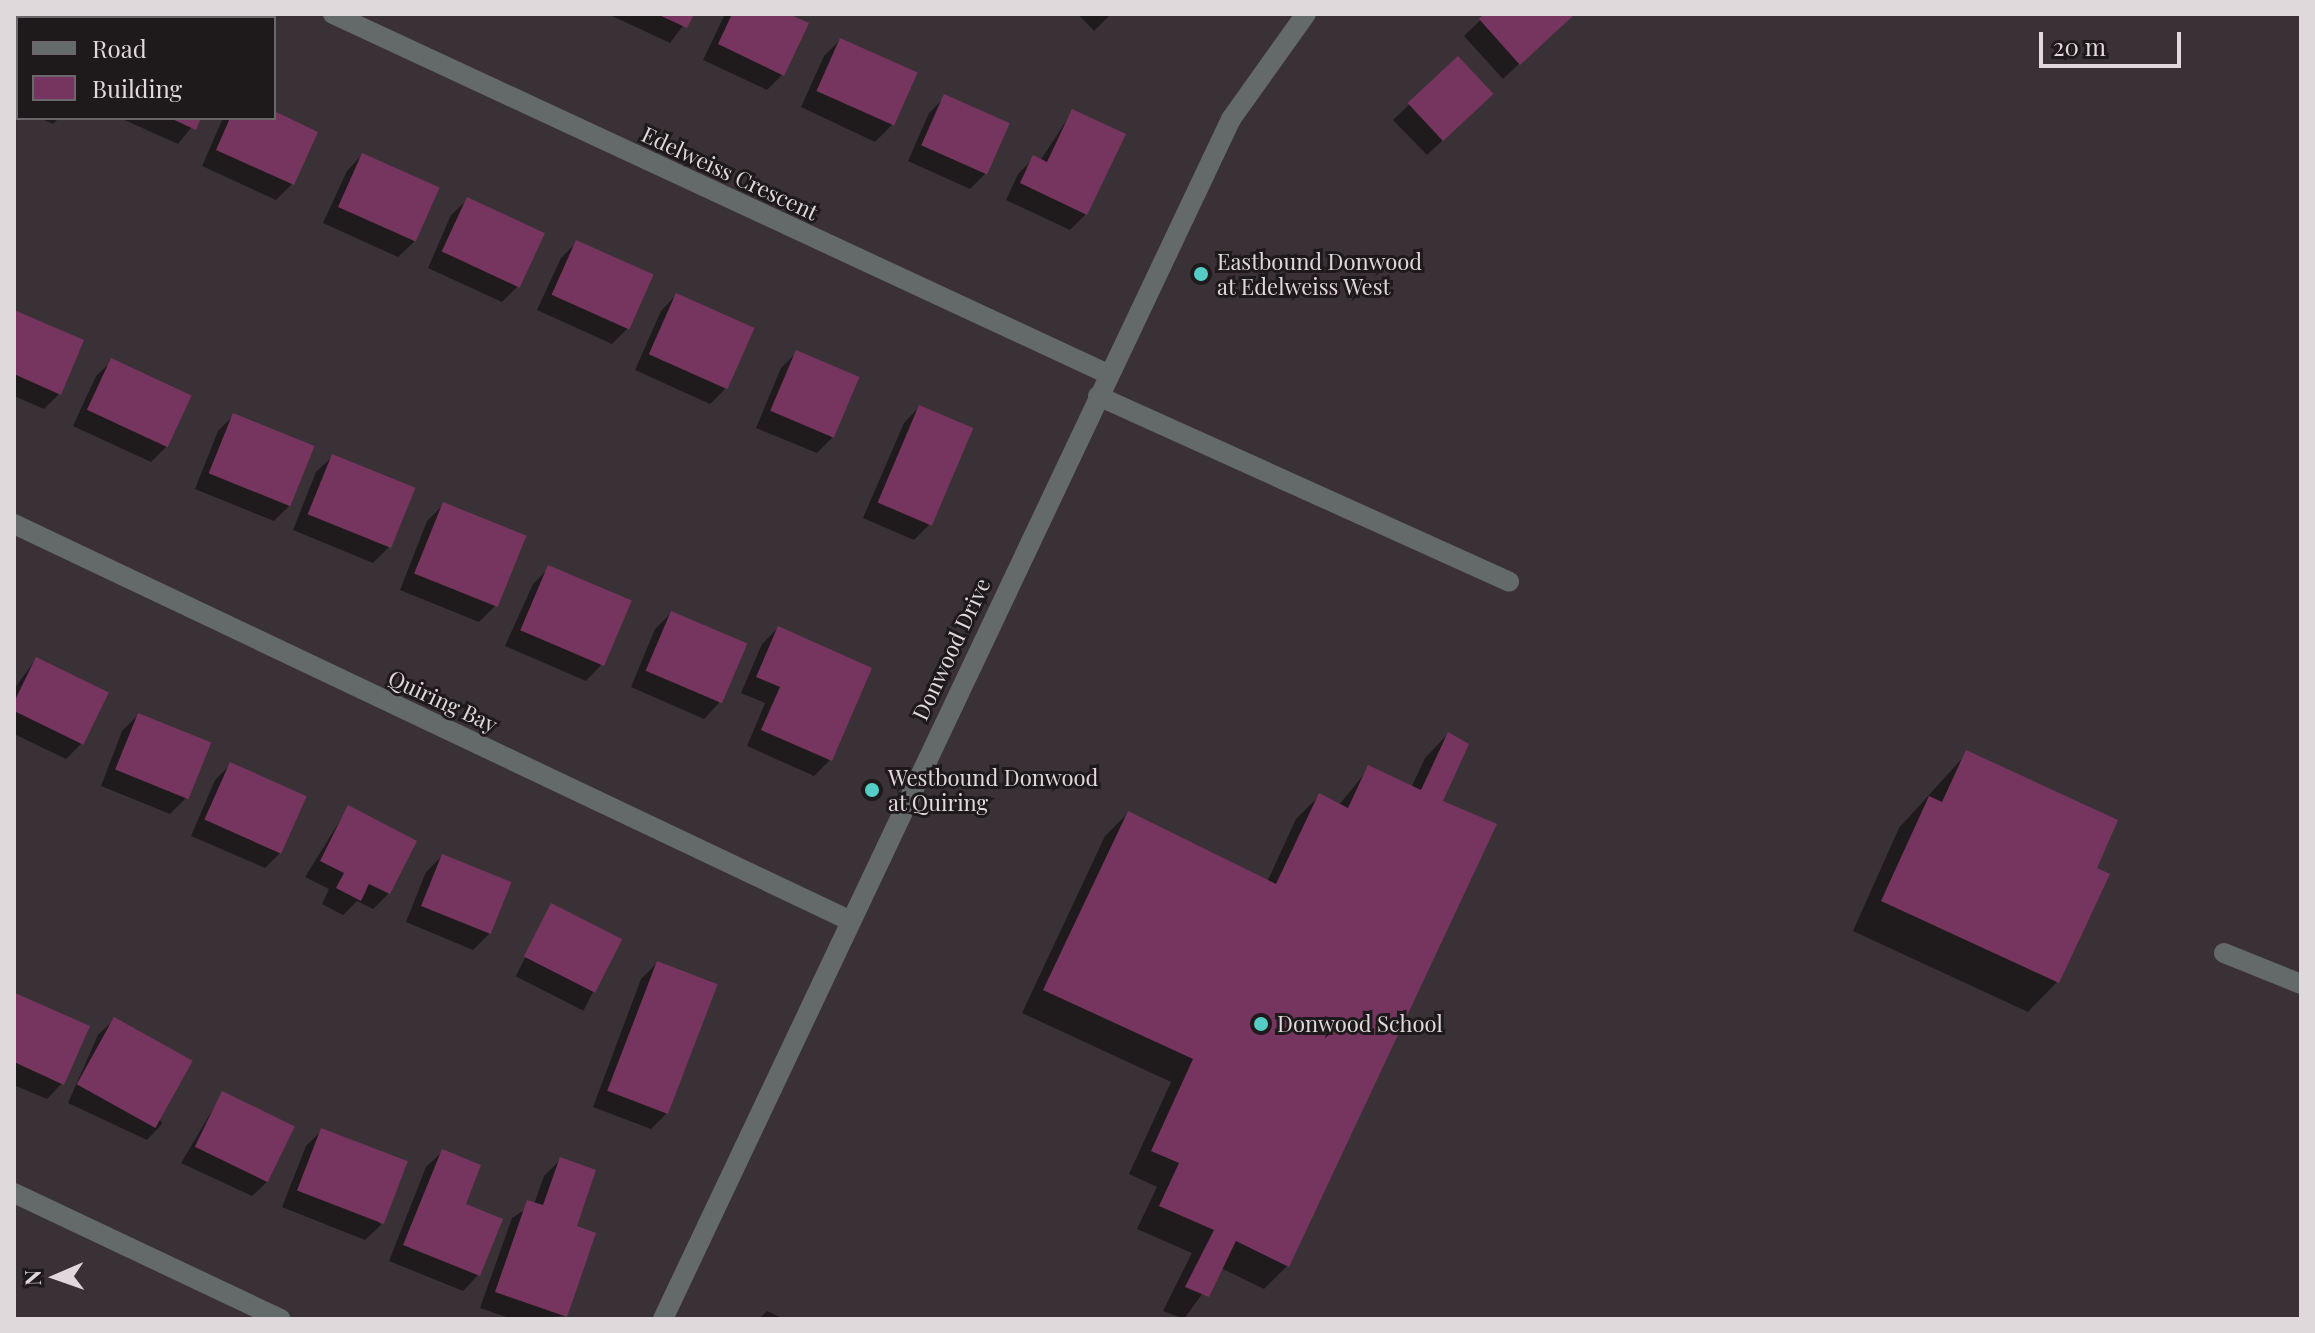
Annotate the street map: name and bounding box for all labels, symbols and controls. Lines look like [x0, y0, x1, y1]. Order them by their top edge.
legend [16, 16, 276, 120]
scale bar [2043, 16, 2185, 66]
text: 20 m [2053, 30, 2106, 62]
text: Road [92, 32, 147, 64]
text: Building [92, 72, 182, 104]
street label: Edelweiss Crescent [638, 121, 822, 225]
place label: Eastbound Donwood at Edelweiss West [1217, 248, 1422, 300]
marker: Eastbound Donwood at Edelweiss West [1192, 265, 1210, 283]
street label: Donwood Drive [907, 574, 995, 724]
street label: Quiring Bay [384, 664, 502, 738]
place label: Westbound Donwood at Quiring [888, 764, 1098, 816]
marker: Westbound Donwood at Quiring [863, 781, 881, 799]
place label: Donwood School [1277, 1011, 1443, 1037]
marker: Donwood School [1252, 1015, 1270, 1033]
north arrow [16, 1237, 96, 1317]
text: N [17, 1269, 47, 1286]

